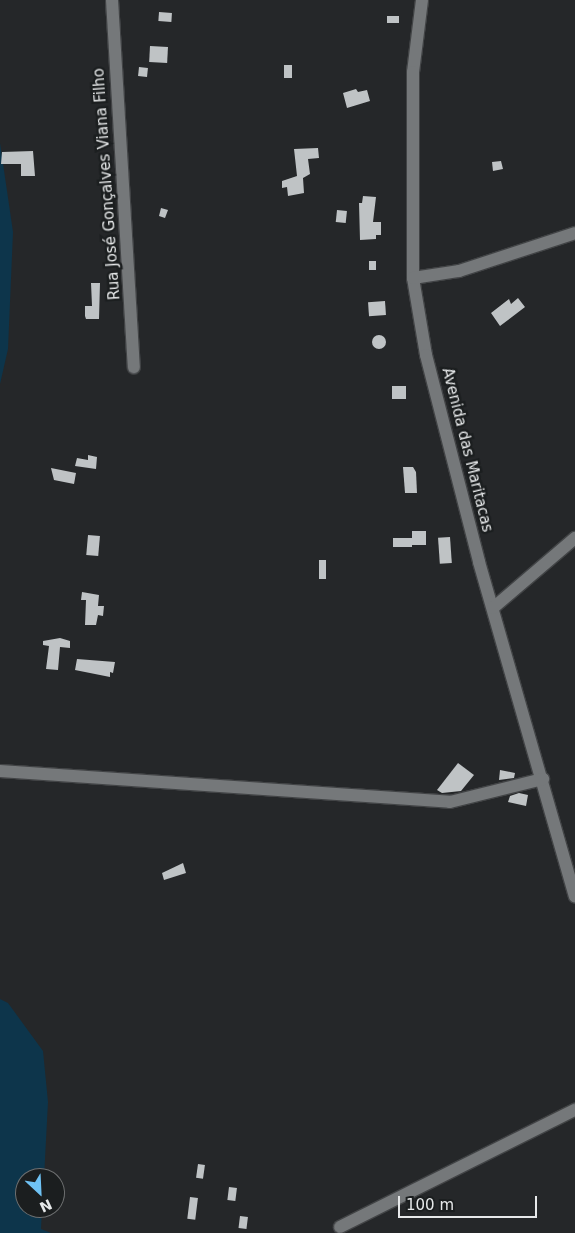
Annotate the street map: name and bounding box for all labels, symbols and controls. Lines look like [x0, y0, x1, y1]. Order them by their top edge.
street label: Rua José Gonçalves Viana Filho [90, 67, 124, 301]
street label: Avenida das Maritacas [438, 366, 496, 534]
north arrow [15, 1168, 65, 1218]
scale bar [400, 1186, 539, 1218]
text: N [37, 1196, 55, 1215]
text: 100 m [406, 1196, 454, 1214]

